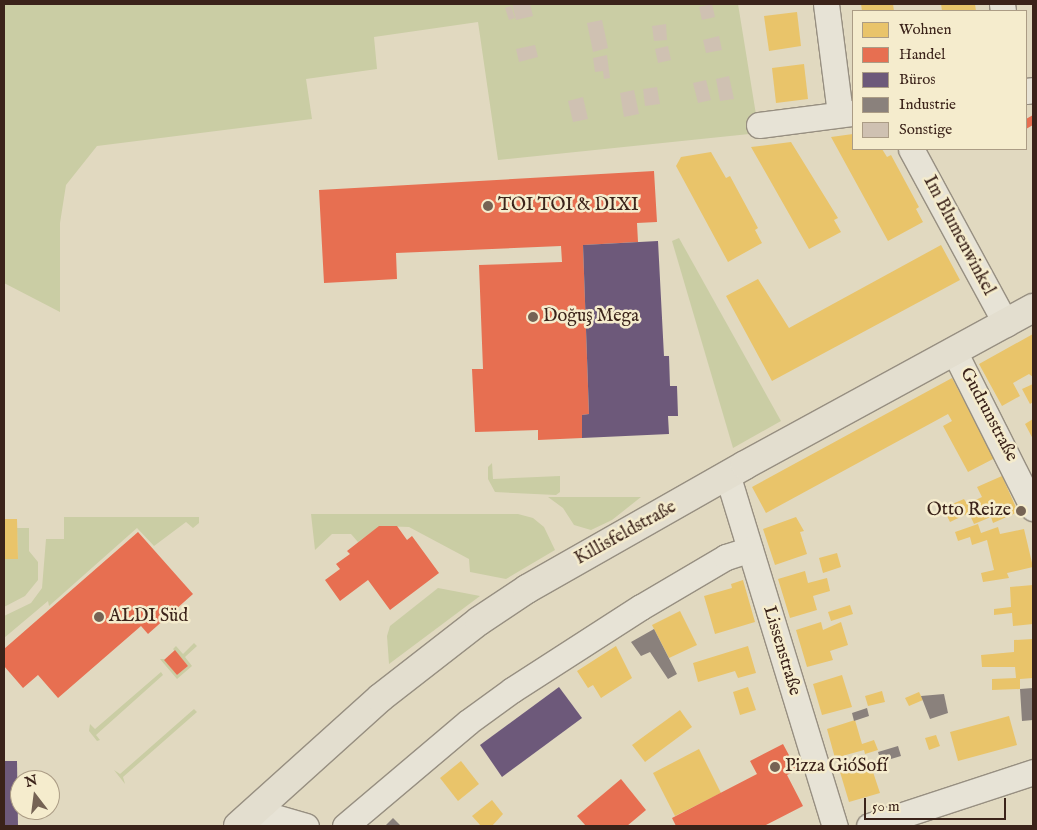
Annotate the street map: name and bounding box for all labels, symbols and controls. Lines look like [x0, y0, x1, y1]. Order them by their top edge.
legend [852, 10, 1027, 150]
text: Wohnen [899, 20, 951, 39]
text: Handel [899, 45, 945, 64]
text: Büros [899, 70, 936, 89]
text: Industrie [899, 95, 956, 114]
text: Sonstige [899, 120, 952, 139]
street label: Im Blumenwinkel [917, 173, 999, 299]
place label: TOI TOI & DIXI [498, 195, 639, 217]
marker: TOI TOI & DIXI [482, 200, 494, 212]
place label: Doğuş Mega [543, 306, 639, 328]
marker: Doğuş Mega [527, 311, 539, 323]
street label: Gudrunstraße [954, 364, 1022, 466]
street label: Killisfeldstraße [572, 497, 680, 571]
place label: Otto Reize [927, 500, 1011, 522]
marker: Otto Reize [1015, 505, 1027, 517]
street label: Lissenstraße [757, 604, 805, 698]
place label: ALDI Süd [109, 606, 188, 628]
marker: ALDI Süd [93, 611, 105, 623]
place label: Pizza GióSofí [785, 756, 888, 778]
marker: Pizza GióSofí [769, 761, 781, 773]
north arrow [10, 770, 60, 820]
text: N [23, 771, 40, 792]
scale bar [867, 788, 1010, 820]
text: 50 m [872, 797, 900, 816]

